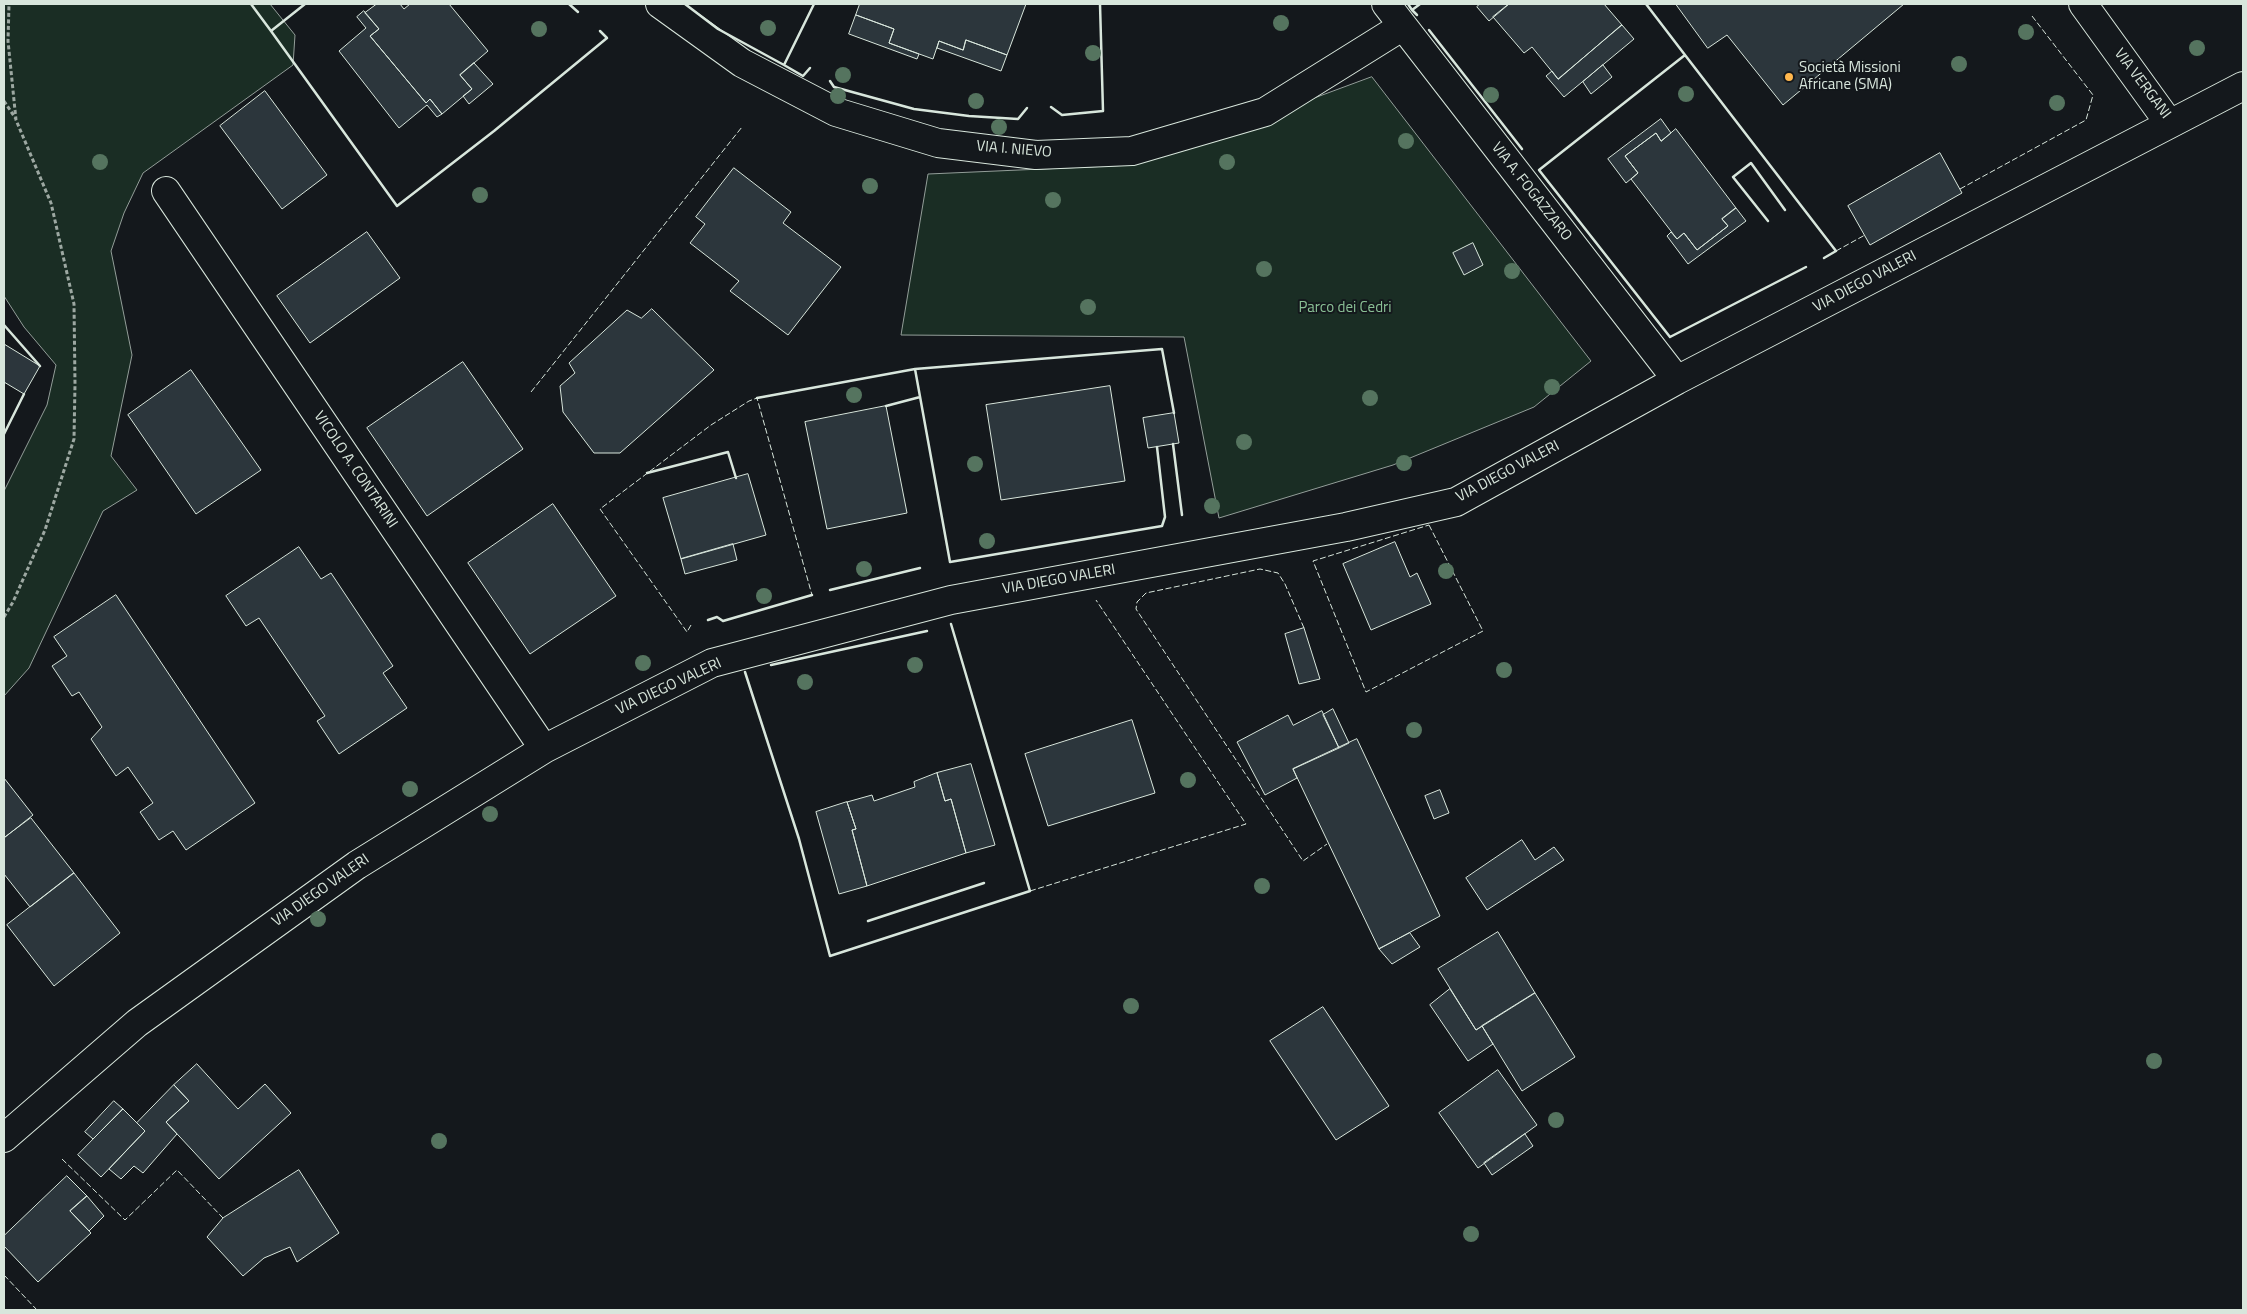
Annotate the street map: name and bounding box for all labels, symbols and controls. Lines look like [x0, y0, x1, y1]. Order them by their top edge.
street label: VIA VERGANI [2110, 45, 2174, 123]
place label: Società Missioni Africane (SMA) [1799, 59, 1901, 94]
marker: Società Missioni Africane (SMA) [1783, 71, 1795, 83]
street label: VIA I. NIEVO [976, 138, 1052, 162]
street label: VIA A. FOGAZZARO [1487, 139, 1575, 245]
street label: VIA DIEGO VALERI [1810, 247, 1920, 317]
park label: Parco dei Cedri [1298, 299, 1392, 317]
street label: VICOLO A. CONTARINI [309, 408, 401, 532]
street label: VIA DIEGO VALERI [1453, 437, 1563, 507]
street label: VIA DIEGO VALERI [1001, 561, 1117, 599]
street label: VIA DIEGO VALERI [613, 655, 725, 719]
street label: VIA DIEGO VALERI [269, 851, 373, 931]

